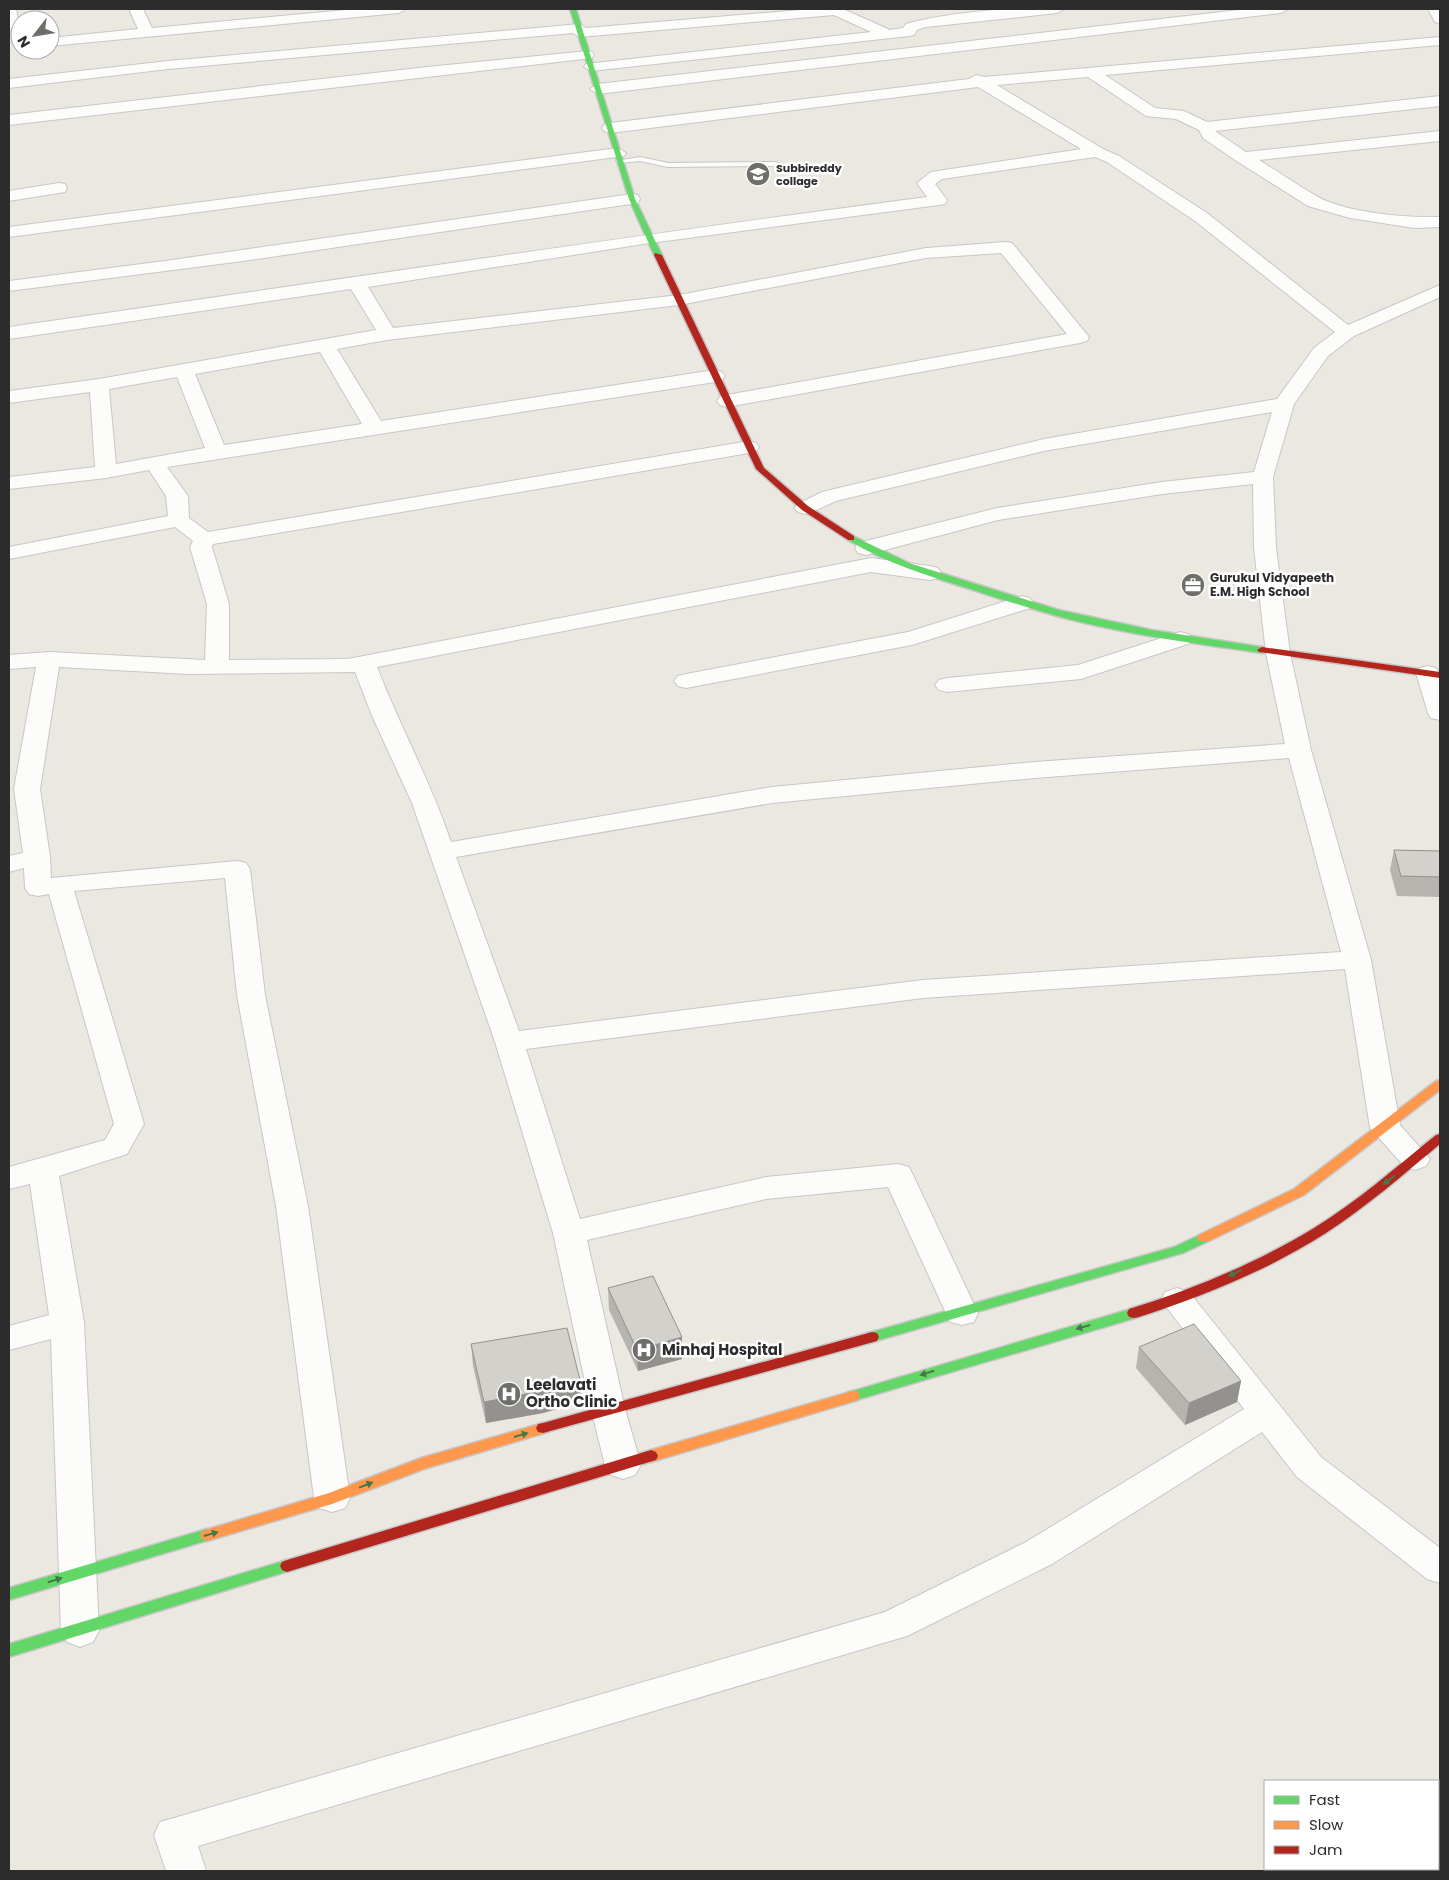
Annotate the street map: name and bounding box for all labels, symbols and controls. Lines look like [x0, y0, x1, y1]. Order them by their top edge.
north arrow [10, 10, 60, 60]
text: N [13, 32, 35, 51]
place label: Subbireddy collage [776, 160, 842, 189]
school or university icon: Subbireddy collage [745, 161, 771, 187]
place label: Gurukul Vidyapeeth E.M. High School [1210, 569, 1334, 600]
office icon: Gurukul Vidyapeeth E.M. High School [1180, 572, 1206, 598]
one-way arrow [1383, 1174, 1396, 1185]
one-way arrow [1228, 1269, 1243, 1277]
one-way arrow [1075, 1324, 1090, 1332]
hospital icon: Minhaj Hospital [631, 1337, 657, 1363]
place label: Minhaj Hospital [662, 1339, 782, 1360]
one-way arrow [919, 1370, 934, 1378]
place label: Leelavati Ortho Clinic [526, 1374, 617, 1412]
hospital icon: Leelavati Ortho Clinic [496, 1381, 522, 1407]
one-way arrow [513, 1430, 528, 1438]
one-way arrow [359, 1481, 374, 1489]
one-way arrow [204, 1529, 219, 1537]
one-way arrow [48, 1575, 63, 1583]
legend [1264, 1780, 1439, 1870]
text: Fast [1309, 1789, 1340, 1810]
text: Slow [1309, 1814, 1344, 1835]
text: Jam [1309, 1839, 1343, 1860]

